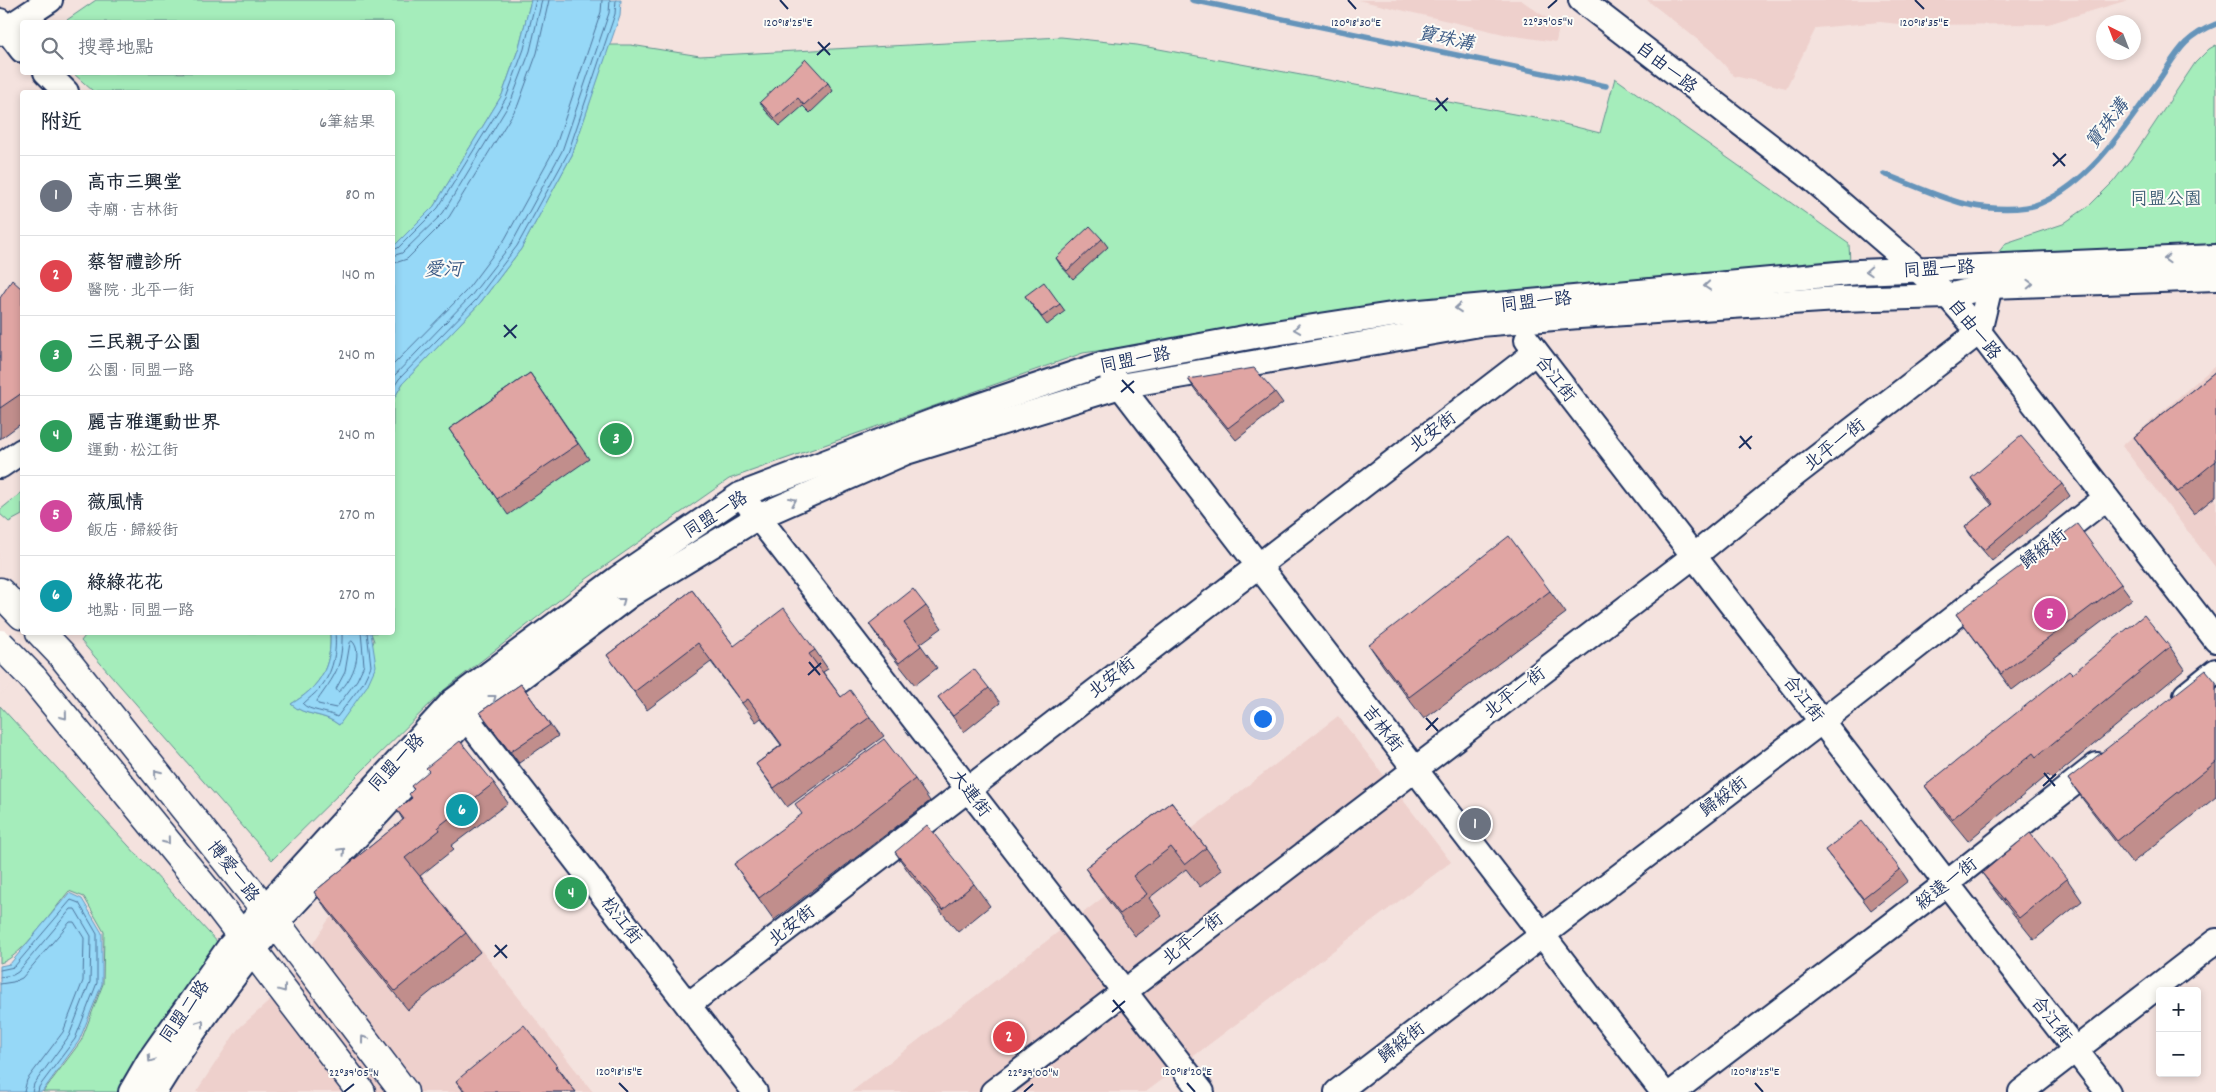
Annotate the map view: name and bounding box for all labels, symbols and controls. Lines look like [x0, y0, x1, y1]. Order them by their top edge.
text: 22°39'05"N [1523, 14, 1573, 31]
text: 120°18'25"E [764, 15, 813, 32]
text: 120°18'30"E [1331, 15, 1381, 32]
text: 120°18'35"E [1900, 15, 1949, 32]
north arrow [2096, 15, 2141, 60]
search box [20, 20, 395, 75]
water label: 寶珠溝 [1415, 21, 1478, 60]
icon: search [38, 34, 66, 62]
text: 搜尋地點 [78, 36, 154, 63]
street label: 自由一路 [1629, 37, 1702, 101]
water label: 寶珠溝 [2081, 93, 2138, 156]
text: 附近 [40, 109, 82, 139]
text: 6筆結果 [319, 112, 375, 135]
text: 高市三興堂 [87, 171, 182, 198]
text: 1 [54, 184, 58, 207]
text: 80 m [345, 184, 375, 207]
park label: 同盟公園 [2130, 188, 2202, 213]
text: 寺廟 · 吉林街 [87, 200, 178, 223]
text: 蔡智禮診所 [87, 251, 182, 278]
one-way arrow [2163, 254, 2171, 264]
street label: 同盟一路 [1903, 256, 1976, 285]
water label: 愛河 [424, 258, 465, 285]
text: 2 [53, 264, 60, 287]
text: 140 m [341, 264, 375, 287]
one-way arrow [1865, 266, 1873, 277]
one-way arrow [2027, 279, 2035, 290]
text: 醫院 · 北平一街 [87, 280, 194, 303]
one-way arrow [1703, 280, 1711, 291]
street label: 同盟一路 [1499, 287, 1573, 320]
street label: 自由一路 [1941, 295, 2005, 366]
one-way arrow [1454, 303, 1462, 314]
one-way arrow [1293, 324, 1302, 334]
text: 三民親子公園 [87, 331, 201, 358]
street label: 同盟一路 [1098, 342, 1173, 381]
text: 3 [52, 344, 60, 367]
text: 240 m [338, 344, 375, 367]
street label: 合江街 [1528, 351, 1581, 409]
text: 公園 · 同盟一路 [87, 360, 194, 383]
street label: 北安街 [1404, 407, 1463, 459]
text: 麗吉雅運動世界 [87, 411, 220, 438]
street label: 北平一街 [1799, 414, 1872, 478]
pin: 3 [600, 420, 632, 458]
text: 4 [53, 424, 59, 447]
text: 240 m [338, 424, 375, 447]
text: 運動 · 松江街 [87, 440, 178, 463]
street label: 同盟一路 [679, 486, 753, 546]
text: 薇風情 [87, 491, 144, 518]
one-way arrow [788, 497, 797, 508]
text: 5 [52, 504, 60, 527]
text: 270 m [339, 504, 375, 527]
text: 飯店 · 歸綏街 [87, 520, 178, 543]
street label: 歸綏街 [2016, 523, 2074, 576]
text: 綠綠花花 [87, 571, 163, 598]
text: 6 [52, 584, 60, 607]
text: 270 m [339, 584, 375, 607]
pin: 5 [2034, 595, 2066, 633]
one-way arrow [616, 598, 625, 606]
text: 地點 · 同盟一路 [87, 600, 194, 623]
street label: 北安街 [1084, 652, 1142, 705]
street label: 北平一街 [1479, 662, 1552, 726]
street label: 合江街 [1776, 671, 1829, 729]
one-way arrow [487, 696, 496, 704]
street label: 吉林街 [1355, 701, 1408, 759]
your location [1250, 706, 1276, 732]
one-way arrow [58, 710, 67, 719]
street label: 同盟一路 [364, 729, 432, 799]
street label: 大連街 [943, 766, 996, 824]
one-way arrow [153, 770, 162, 779]
street label: 歸綏街 [1695, 772, 1754, 824]
pin: 6 [446, 791, 478, 829]
pin: 1 [1459, 805, 1491, 843]
one-way arrow [161, 836, 170, 845]
street label: 博愛一路 [200, 836, 264, 909]
one-way arrow [336, 848, 345, 857]
street label: 綏遠一街 [1911, 853, 1984, 917]
pin: 4 [555, 874, 587, 912]
street label: 松江街 [594, 893, 647, 951]
street label: 北安街 [764, 900, 822, 953]
street label: 北平一街 [1157, 908, 1230, 972]
street label: 同盟二路 [155, 976, 217, 1049]
one-way arrow [278, 983, 286, 992]
map controls [2156, 987, 2201, 1077]
button: + [2156, 987, 2201, 1032]
street label: 合江街 [2024, 992, 2077, 1050]
street label: 歸綏街 [1374, 1017, 1432, 1070]
pin: 2 [993, 1018, 1025, 1056]
one-way arrow [196, 1020, 204, 1029]
button: − [2156, 1032, 2201, 1077]
one-way arrow [361, 1035, 370, 1045]
one-way arrow [148, 1053, 157, 1062]
text: 120°18'15"E [596, 1064, 643, 1081]
text: 120°18'20"E [1162, 1064, 1212, 1081]
text: 120°18'25"E [1731, 1064, 1780, 1081]
text: 22°39'05"N [329, 1065, 379, 1082]
text: 22°39'00"N [1008, 1065, 1058, 1082]

